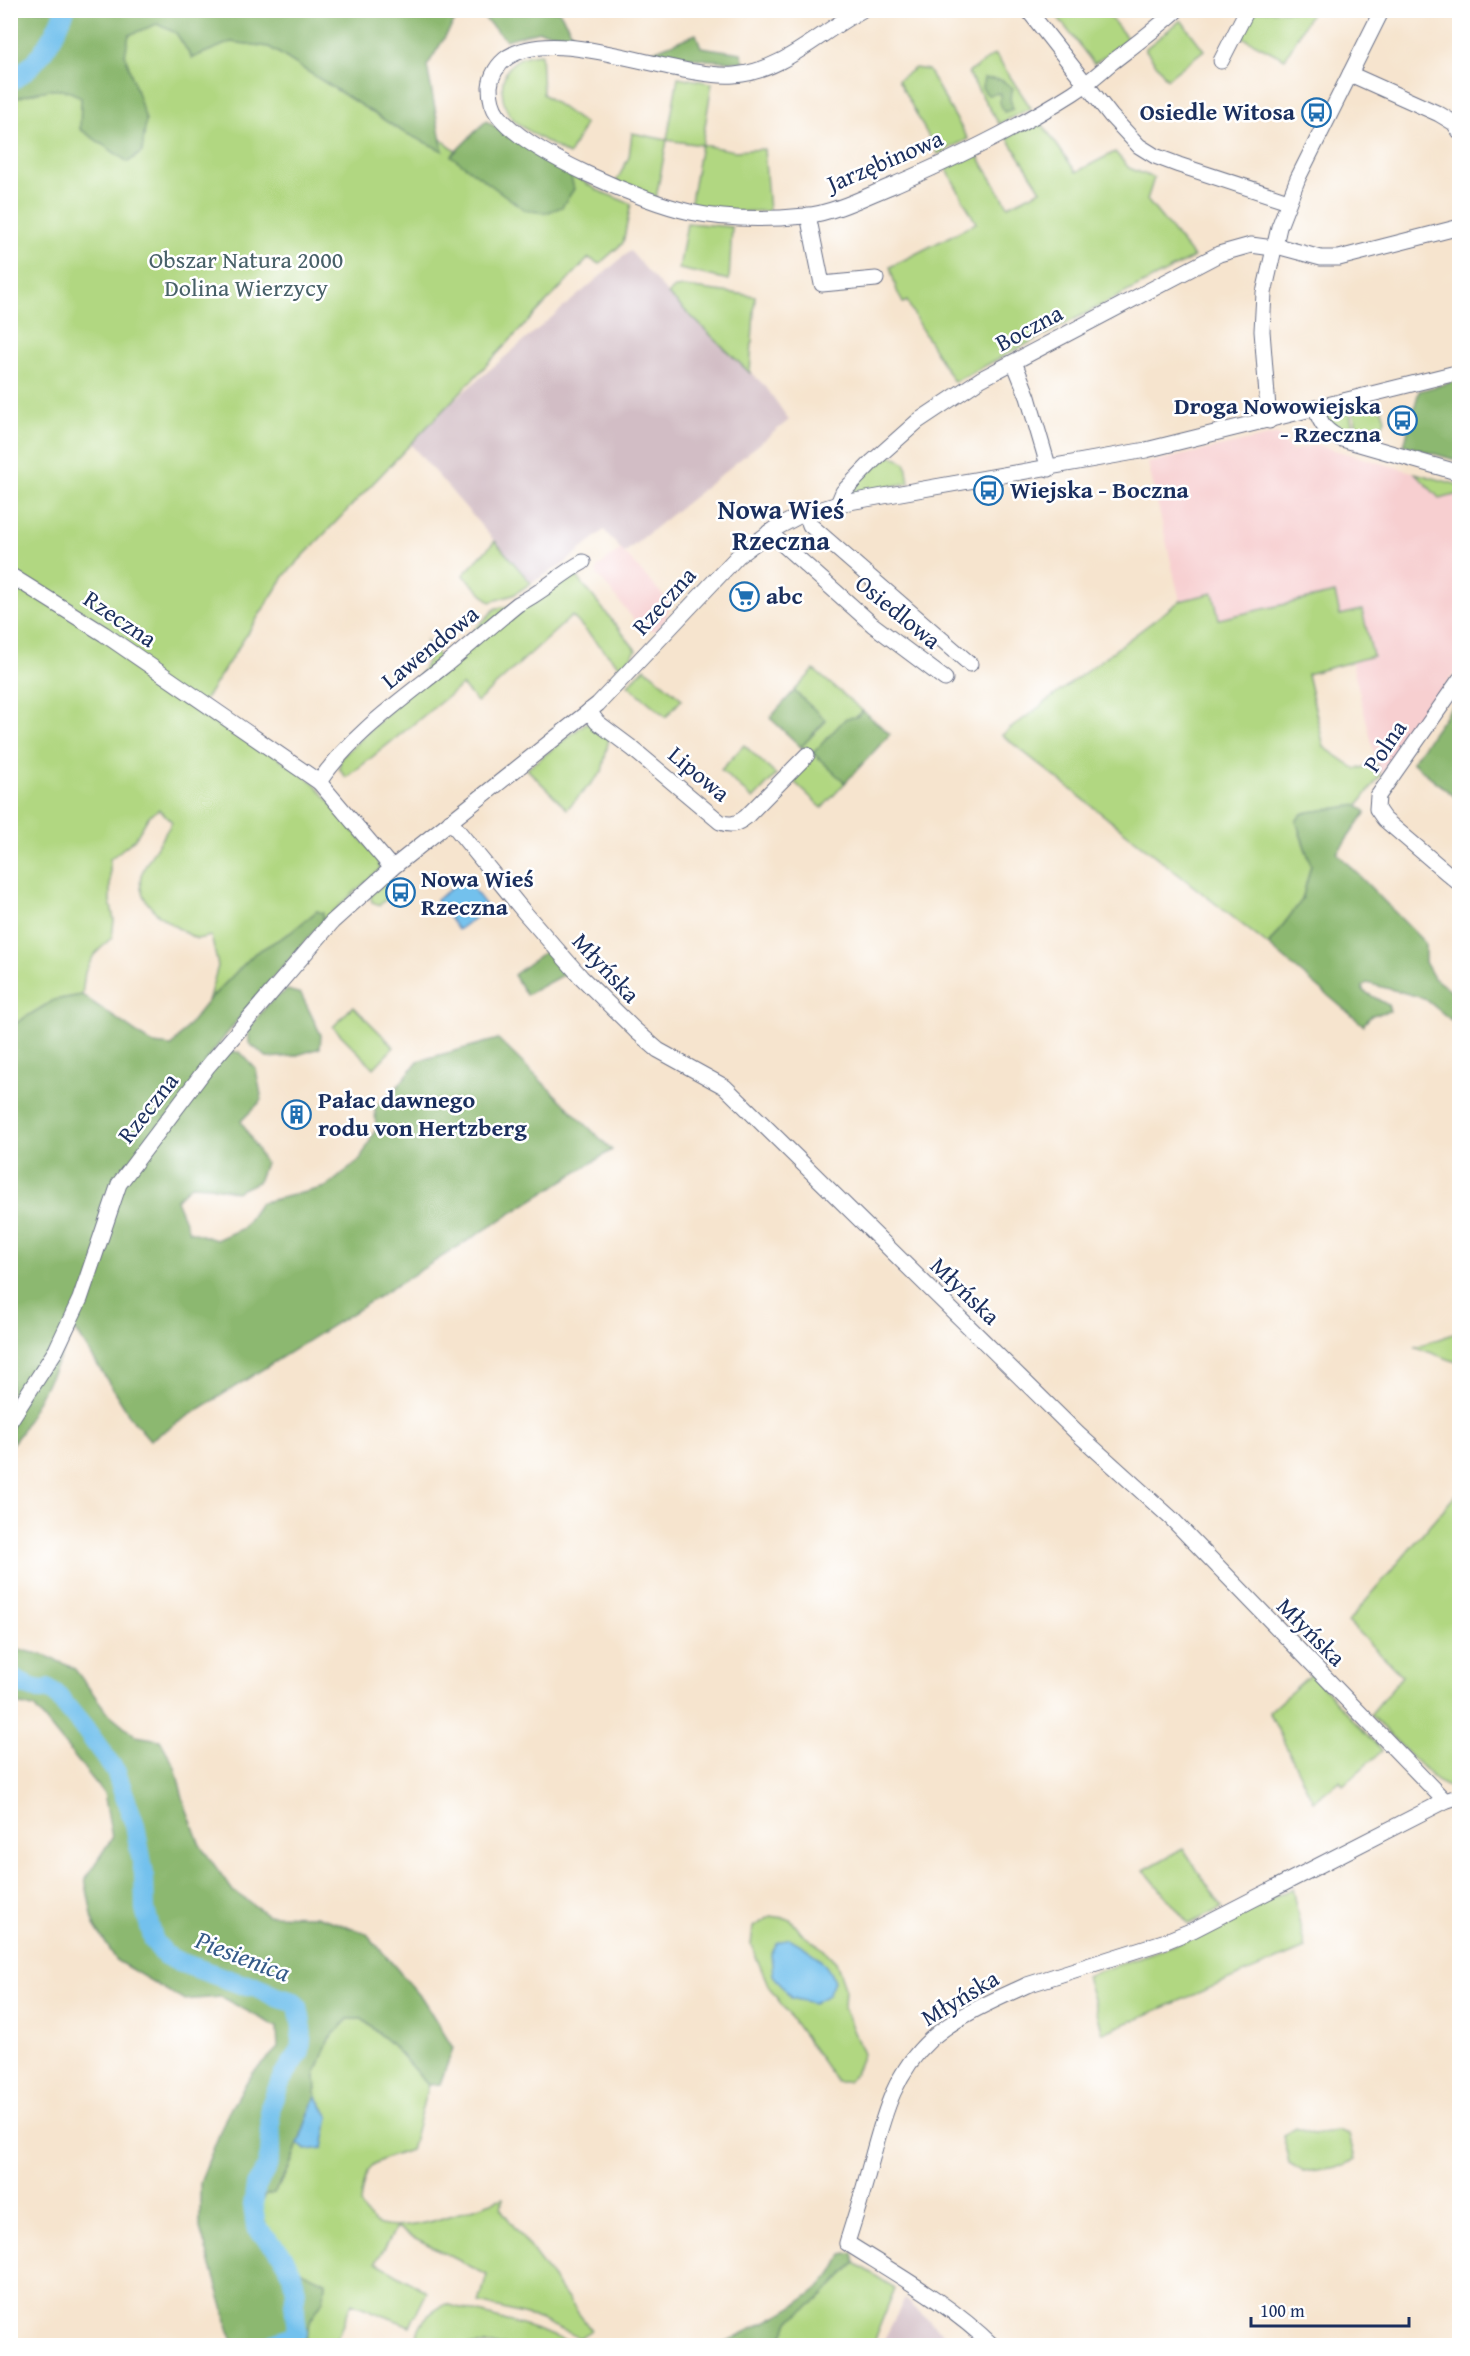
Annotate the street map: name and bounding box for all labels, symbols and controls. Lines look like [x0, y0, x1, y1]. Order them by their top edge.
place label: Osiedle Witosa [1140, 94, 1296, 129]
bus stop icon: Osiedle Witosa [1300, 96, 1332, 128]
street label: Jarzębinowa [819, 120, 949, 202]
park label: Obszar Natura 2000 Dolina Wierzycy [149, 242, 343, 305]
street label: Boczna [989, 295, 1069, 360]
place label: Droga Nowowiejska - Rzeczna [1174, 388, 1382, 451]
bus stop icon: Droga Nowowiejska - Rzeczna [1386, 404, 1418, 436]
place label: Wiejska - Boczna [1010, 472, 1190, 507]
bus stop icon: Wiejska - Boczna [973, 474, 1005, 506]
district label: Nowa Wieś Rzeczna [717, 489, 845, 560]
street label: Rzeczna [623, 558, 704, 643]
street label: Osiedlowa [848, 566, 949, 658]
place label: abc [766, 578, 803, 613]
supermarket icon: abc [729, 580, 761, 612]
street label: Rzeczna [77, 581, 164, 656]
street label: Lawendowa [373, 596, 487, 697]
street label: Polna [1354, 712, 1415, 779]
street label: Lipowa [661, 737, 738, 810]
place label: Nowa Wieś Rzeczna [421, 861, 534, 924]
bus stop icon: Nowa Wieś Rzeczna [384, 877, 416, 909]
street label: Młyńska [565, 925, 649, 1011]
street label: Rzeczna [109, 1064, 187, 1151]
place label: Pałac dawnego rodu von Hertzberg [318, 1082, 527, 1145]
building icon: Pałac dawnego rodu von Hertzberg [281, 1098, 313, 1130]
street label: Młyńska [923, 1248, 1009, 1333]
street label: Młyńska [1269, 1589, 1354, 1675]
water label: Piesienica [189, 1919, 296, 1991]
street label: Młyńska [914, 1960, 1006, 2035]
scale bar [1251, 2290, 1408, 2328]
text: 100 m [1260, 2297, 1305, 2324]

